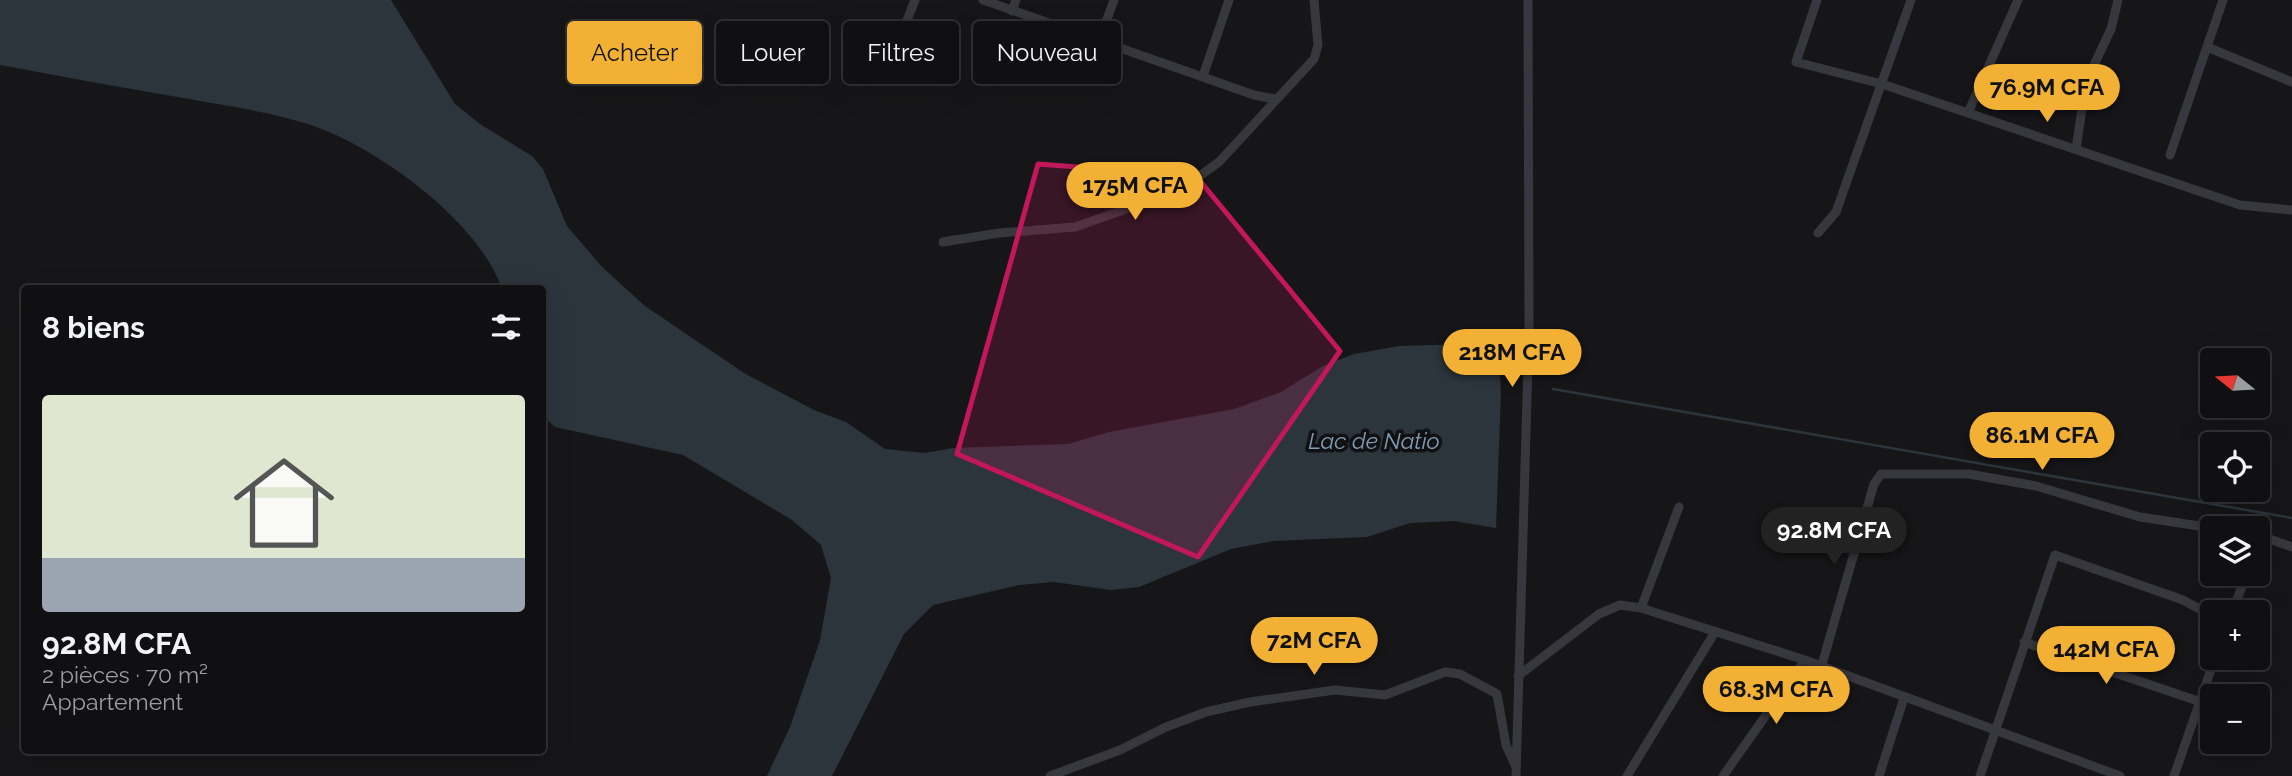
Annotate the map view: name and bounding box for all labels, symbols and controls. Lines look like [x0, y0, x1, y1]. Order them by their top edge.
chip: Acheter [567, 21, 702, 84]
chip: Louer [716, 21, 829, 84]
chip: Filtres [843, 21, 959, 84]
chip: Nouveau [973, 21, 1121, 84]
pin: 76.9M CFA [1967, 64, 2127, 124]
text: 76.9M CFA [1990, 73, 2104, 100]
pin: 175M CFA [1063, 162, 1207, 222]
text: 175M CFA [1082, 171, 1188, 198]
icon: filters [487, 308, 525, 346]
text: 8 biens [42, 310, 145, 345]
pin: 218M CFA [1440, 330, 1584, 389]
text: 218M CFA [1459, 338, 1565, 365]
north arrow [2200, 348, 2270, 418]
map controls [2200, 348, 2270, 754]
pin: 86.1M CFA [1962, 412, 2122, 472]
text: 86.1M CFA [1985, 421, 2099, 448]
water label: Lac de Natio [1308, 427, 1440, 454]
button: locate [2200, 432, 2270, 502]
icon: home [221, 440, 347, 566]
pin: 92.8M CFA [1754, 508, 1914, 567]
text: 92.8M CFA [1777, 516, 1891, 543]
button: layers [2200, 516, 2270, 586]
button: + [2200, 600, 2270, 670]
pin: 72M CFA [1249, 618, 1379, 677]
text: 92.8M CFA [42, 626, 191, 661]
text: 72M CFA [1267, 626, 1361, 653]
pin: 142M CFA [2034, 626, 2178, 686]
text: 142M CFA [2053, 635, 2159, 662]
text: 2 pièces · 70 m² [42, 661, 208, 688]
pin: 68.3M CFA [1696, 666, 1856, 726]
text: 68.3M CFA [1719, 675, 1833, 702]
button: − [2200, 684, 2270, 754]
text: Appartement [42, 688, 183, 715]

